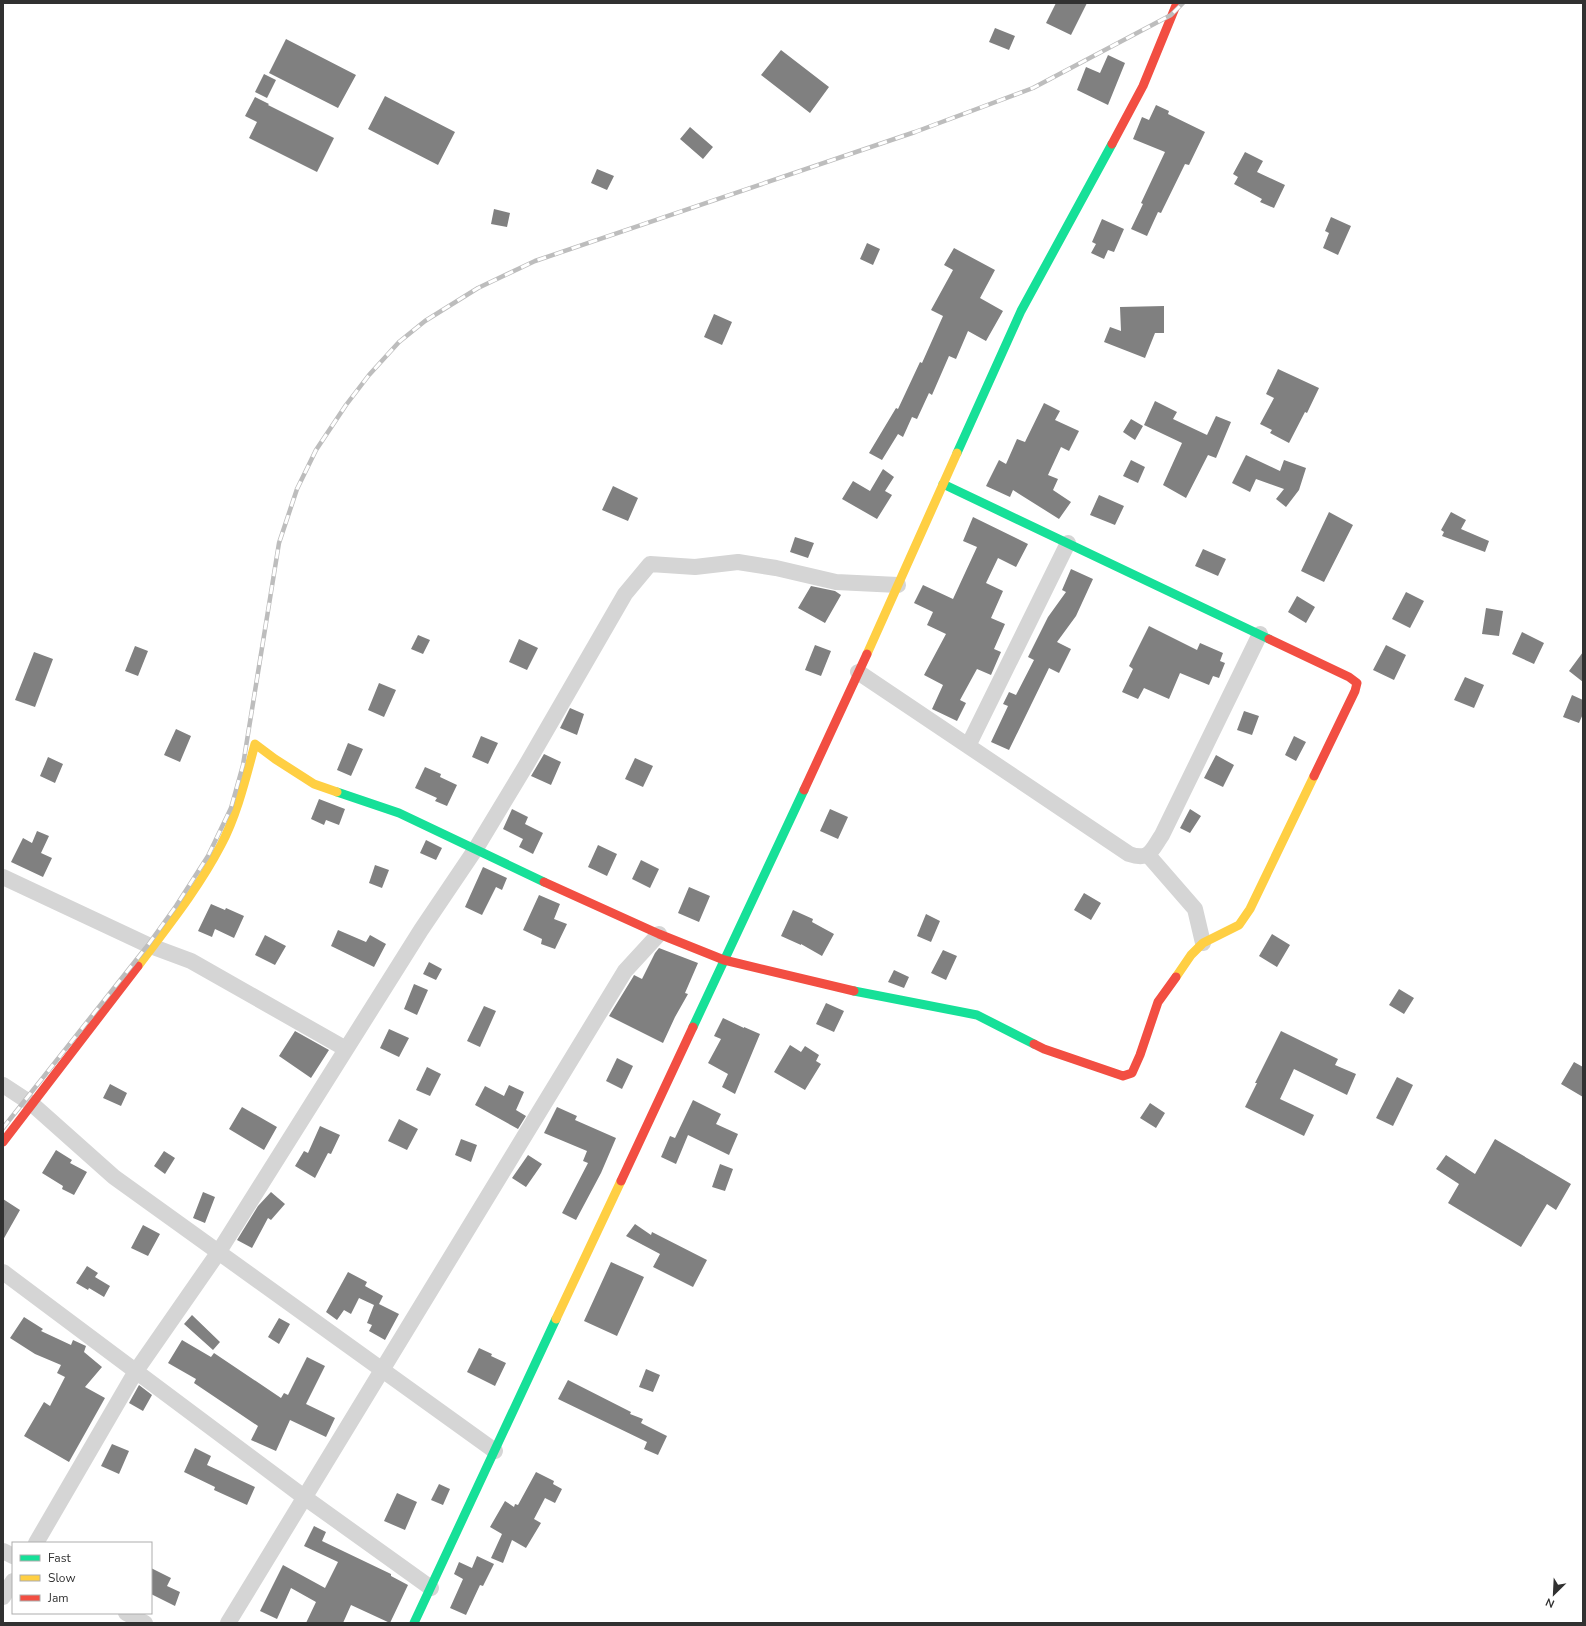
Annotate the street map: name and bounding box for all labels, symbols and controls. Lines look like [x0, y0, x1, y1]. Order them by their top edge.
legend [12, 1542, 152, 1614]
text: Fast [48, 1550, 71, 1566]
text: Slow [48, 1570, 76, 1586]
north arrow [1534, 1574, 1574, 1614]
text: Jam [47, 1590, 69, 1606]
text: N [1543, 1594, 1557, 1611]

